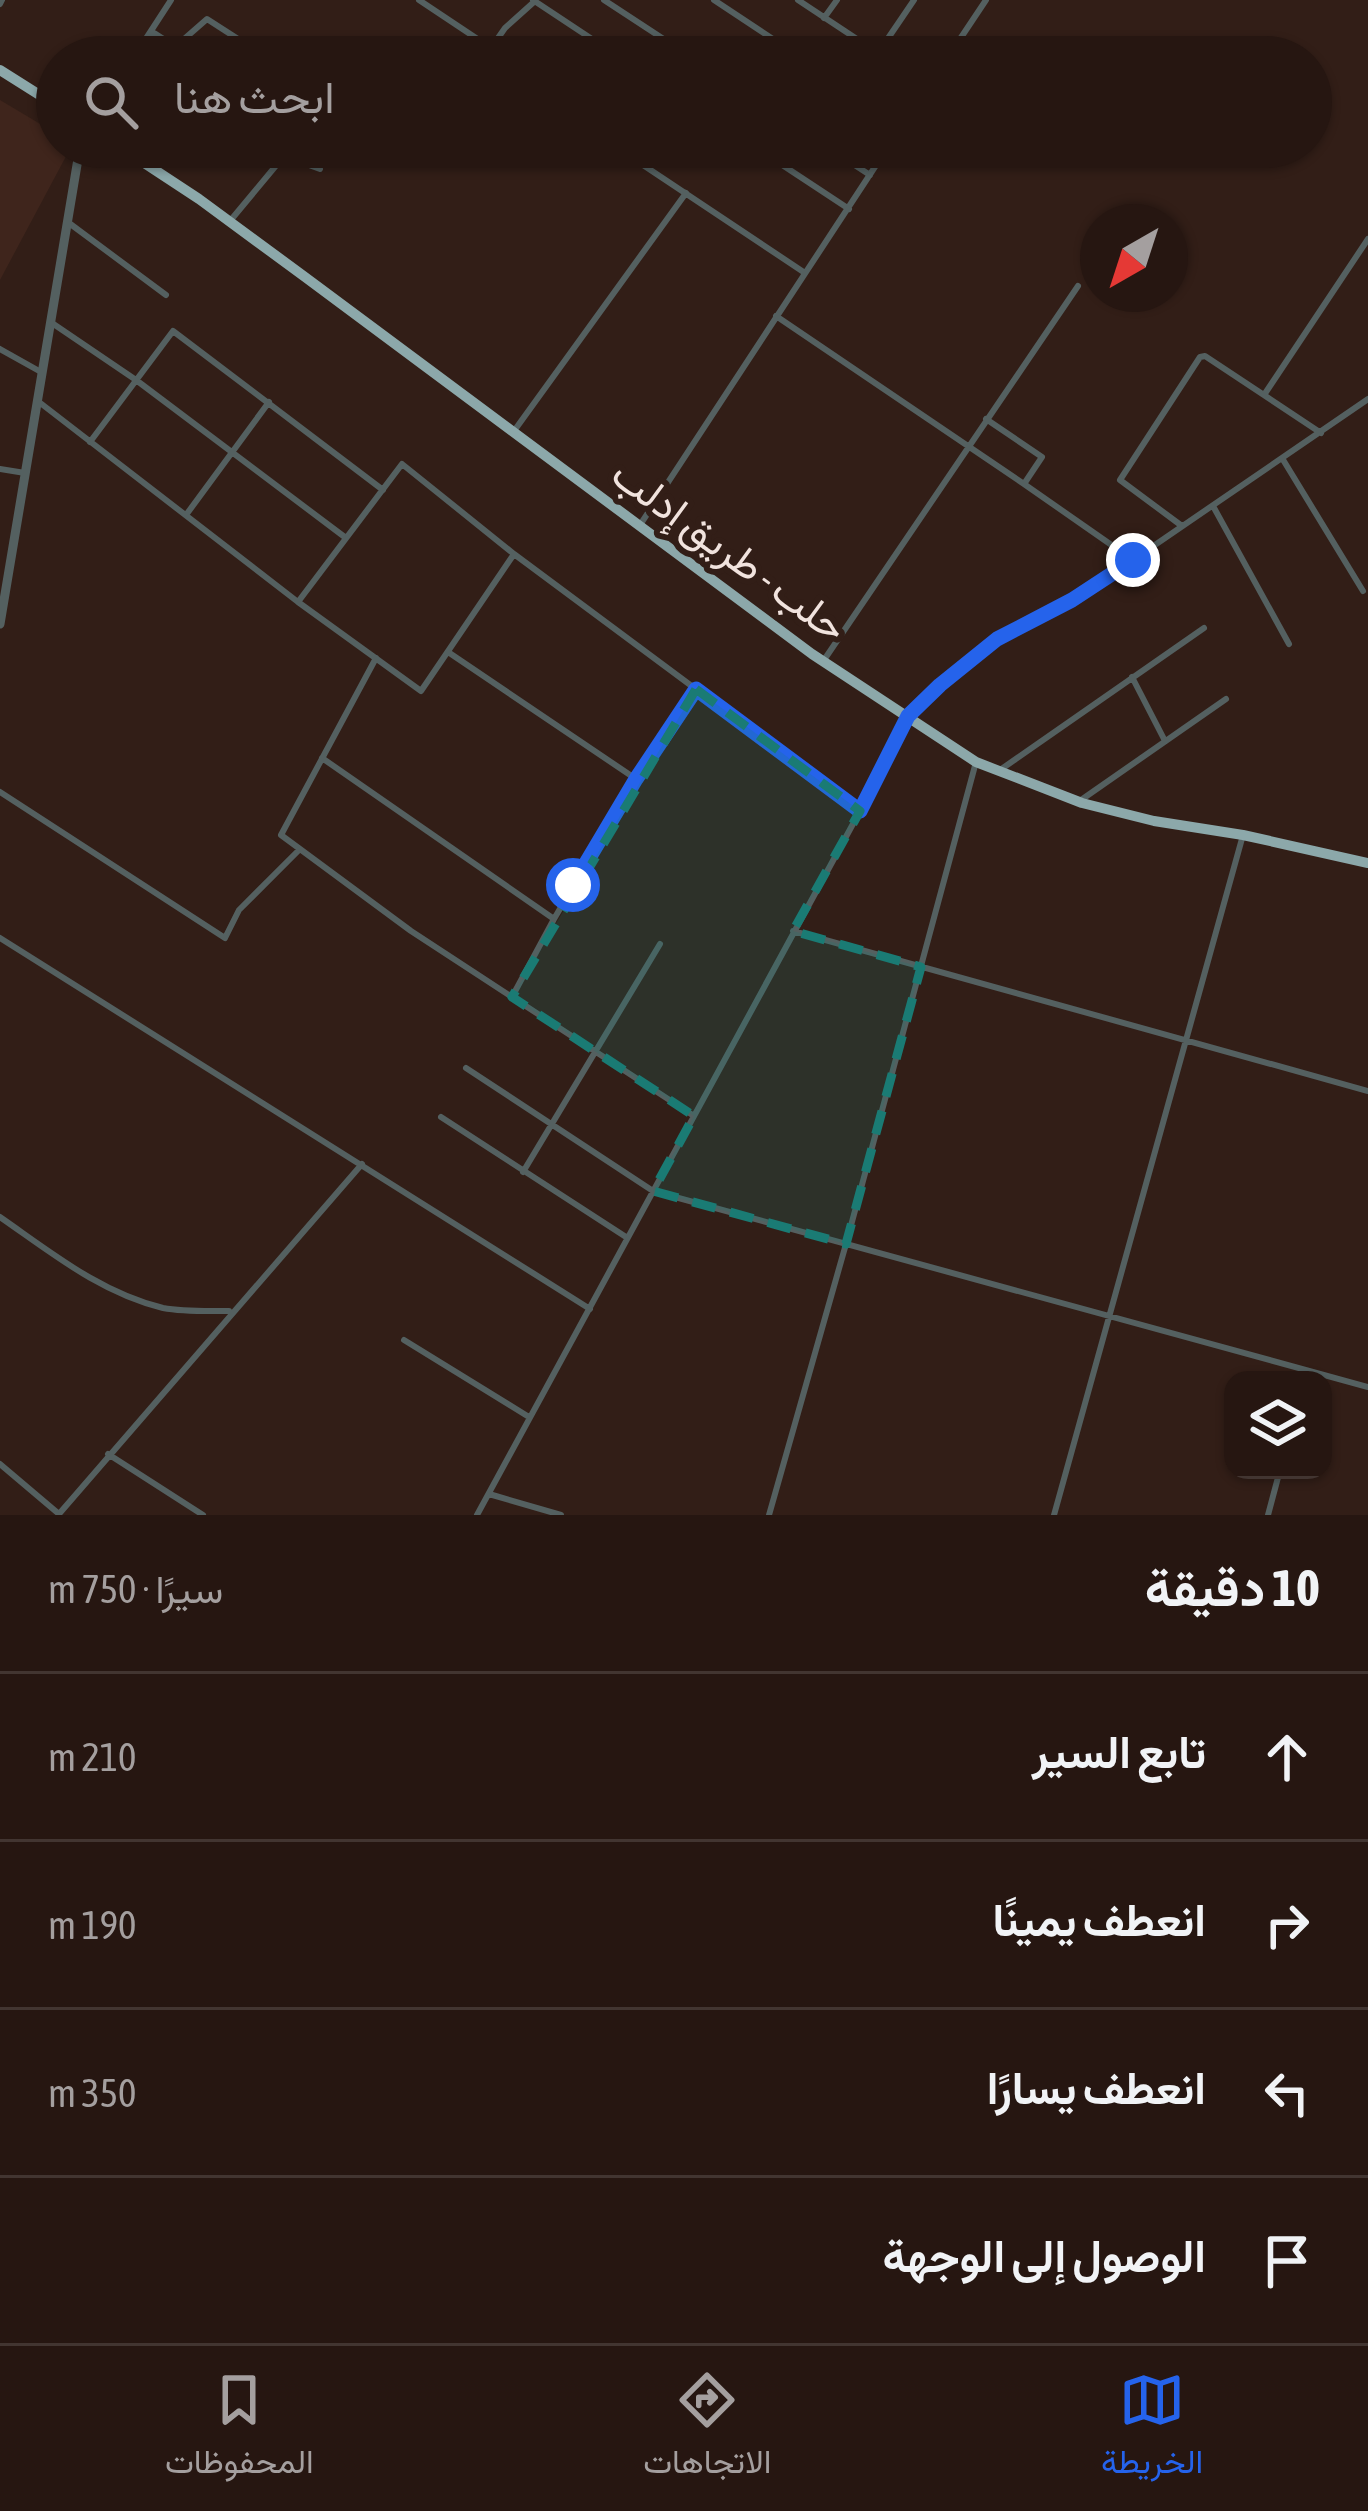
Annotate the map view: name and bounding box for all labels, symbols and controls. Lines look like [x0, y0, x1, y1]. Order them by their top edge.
search box [36, 36, 1332, 168]
icon: search [78, 69, 144, 135]
text: ابحث هنا [174, 71, 335, 123]
north arrow [1080, 204, 1188, 312]
street label: حلب - طريق إدلب [601, 449, 857, 654]
route end [1106, 533, 1160, 587]
route start [546, 858, 600, 912]
map controls [1224, 1371, 1332, 1479]
button: layers [1224, 1371, 1332, 1479]
text: 10 دقيقة [1145, 1558, 1320, 1617]
text: سيرًا · 750 m [48, 1567, 223, 1611]
icon: ahead [1254, 1724, 1320, 1790]
text: تابع السير [1032, 1726, 1206, 1778]
text: 210 m [48, 1735, 136, 1779]
icon: right [1254, 1892, 1320, 1958]
text: انعطف يمينًا [992, 1894, 1206, 1946]
text: 190 m [48, 1903, 136, 1947]
icon: left [1254, 2060, 1320, 2126]
text: انعطف يسارًا [987, 2062, 1206, 2114]
text: 350 m [48, 2071, 136, 2115]
icon: arrive [1254, 2228, 1320, 2294]
text: الوصول إلى الوجهة [883, 2230, 1206, 2282]
tab: المحفوظات [165, 2367, 314, 2491]
tab: الاتجاهات [643, 2367, 771, 2491]
tab: الخريطة [1101, 2367, 1203, 2491]

